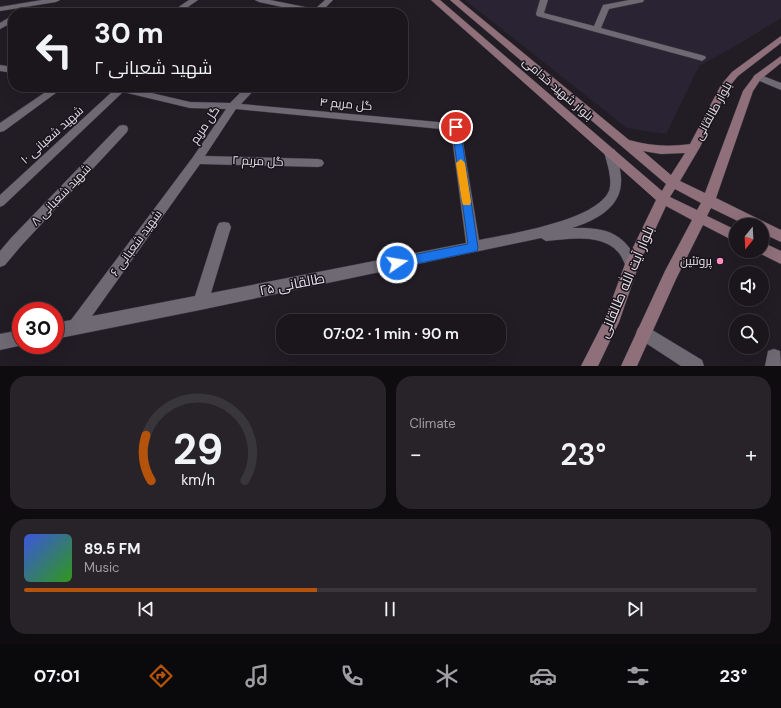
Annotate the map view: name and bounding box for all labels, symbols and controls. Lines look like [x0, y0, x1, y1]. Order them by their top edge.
text: 30 m [94, 15, 164, 52]
icon: left [28, 24, 80, 76]
street label: بلوار شهید خدامی [519, 54, 597, 124]
text: شهید شعبانی ۲ [94, 56, 212, 80]
street label: بلوار طالقانی [690, 79, 736, 143]
street label: گل مریم ۴ [319, 94, 373, 114]
street label: شهید شعبانی ۱۰ [17, 102, 87, 167]
street label: گل مریم [187, 103, 223, 147]
pin [439, 110, 473, 144]
icon: arrive [445, 116, 467, 138]
street label: گل مریم ۲ [232, 152, 284, 170]
street label: شهید شعبانی ۸ [27, 161, 95, 229]
street label: شهید شعبانی ۶ [106, 207, 166, 279]
north arrow [729, 218, 769, 258]
map controls [729, 218, 769, 354]
street label: بلوار آیت الله طالقانی [594, 223, 658, 341]
position arrow [376, 242, 418, 284]
place label: پروتئین [680, 253, 713, 270]
marker: پروتئین [715, 256, 725, 266]
button: sound [729, 266, 769, 306]
street label: طالقانی ۲۵ [258, 269, 326, 299]
speed limit sign: 30 [12, 302, 64, 354]
button: search [729, 314, 769, 354]
text: 07:02 · 1 min · 90 m [323, 324, 459, 344]
text: Climate [410, 415, 456, 432]
text: 29 [173, 422, 223, 476]
text: 23° [560, 435, 606, 474]
text: − [410, 440, 422, 469]
text: + [745, 440, 757, 469]
text: km/h [181, 470, 215, 488]
text: 89.5 FM [84, 539, 140, 559]
text: Music [84, 559, 119, 576]
icon: previous [135, 598, 157, 620]
icon: pause [379, 598, 401, 620]
icon: next [624, 598, 646, 620]
icon: directions [147, 662, 175, 690]
icon: music [243, 662, 271, 690]
icon: phone [338, 662, 366, 690]
icon: climate [433, 662, 461, 690]
icon: car [529, 662, 557, 690]
icon: filters [624, 662, 652, 690]
text: 07:01 [34, 664, 80, 688]
text: 23° [719, 664, 747, 688]

